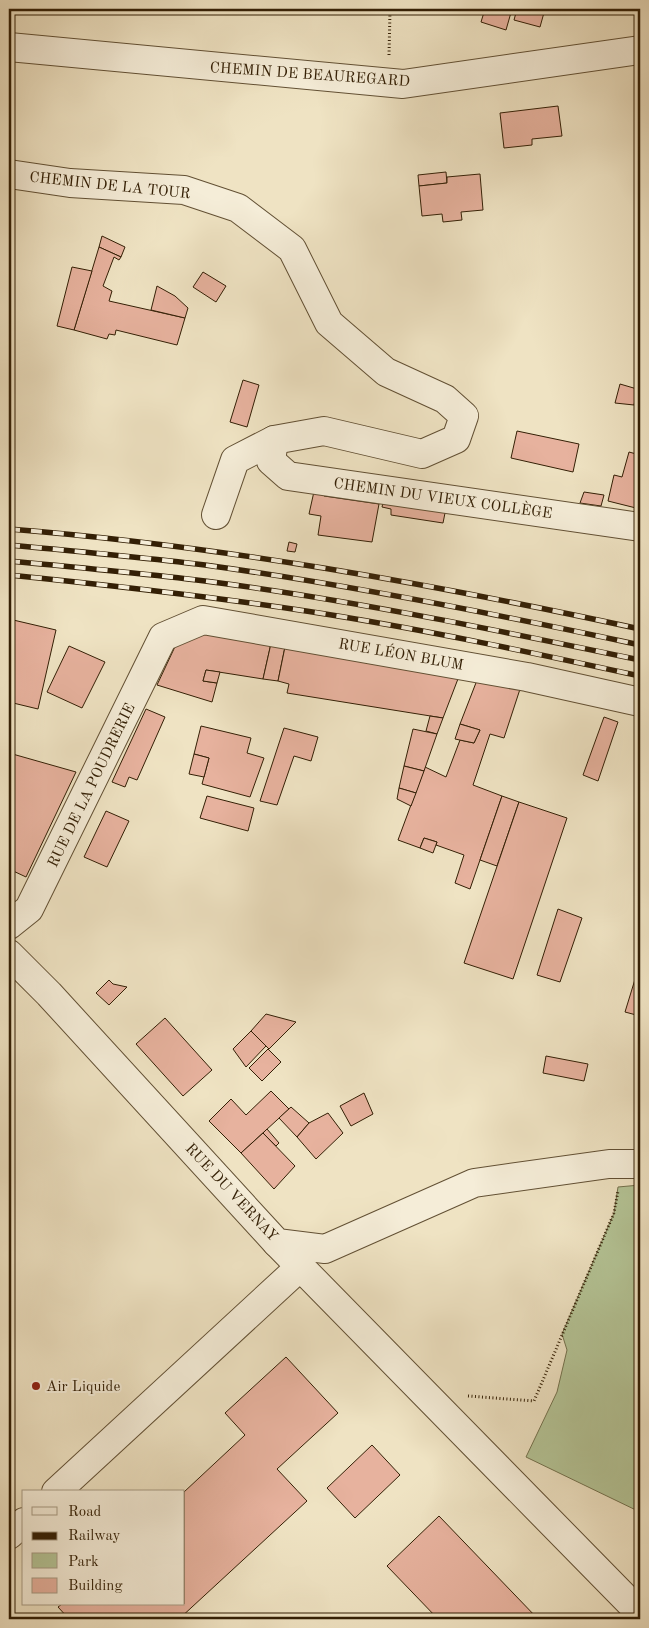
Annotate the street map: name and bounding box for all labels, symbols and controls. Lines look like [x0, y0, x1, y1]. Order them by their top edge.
street label: CHEMIN DE BEAUREGARD [209, 61, 411, 90]
street label: CHEMIN DE LA TOUR [29, 171, 191, 202]
street label: CHEMIN DU VIEUX COLLÈGE [333, 474, 553, 522]
street label: RUE LÉON BLUM [337, 634, 465, 674]
street label: RUE DE LA POUDRERIE [46, 701, 139, 870]
street label: RUE DU VERNAY [182, 1141, 280, 1245]
marker: Air Liquide [30, 1380, 42, 1392]
place label: Air Liquide [46, 1380, 120, 1395]
legend [22, 1490, 185, 1606]
text: Road [68, 1505, 102, 1520]
text: Railway [68, 1529, 121, 1544]
text: Park [68, 1555, 99, 1570]
text: Building [68, 1579, 123, 1594]

